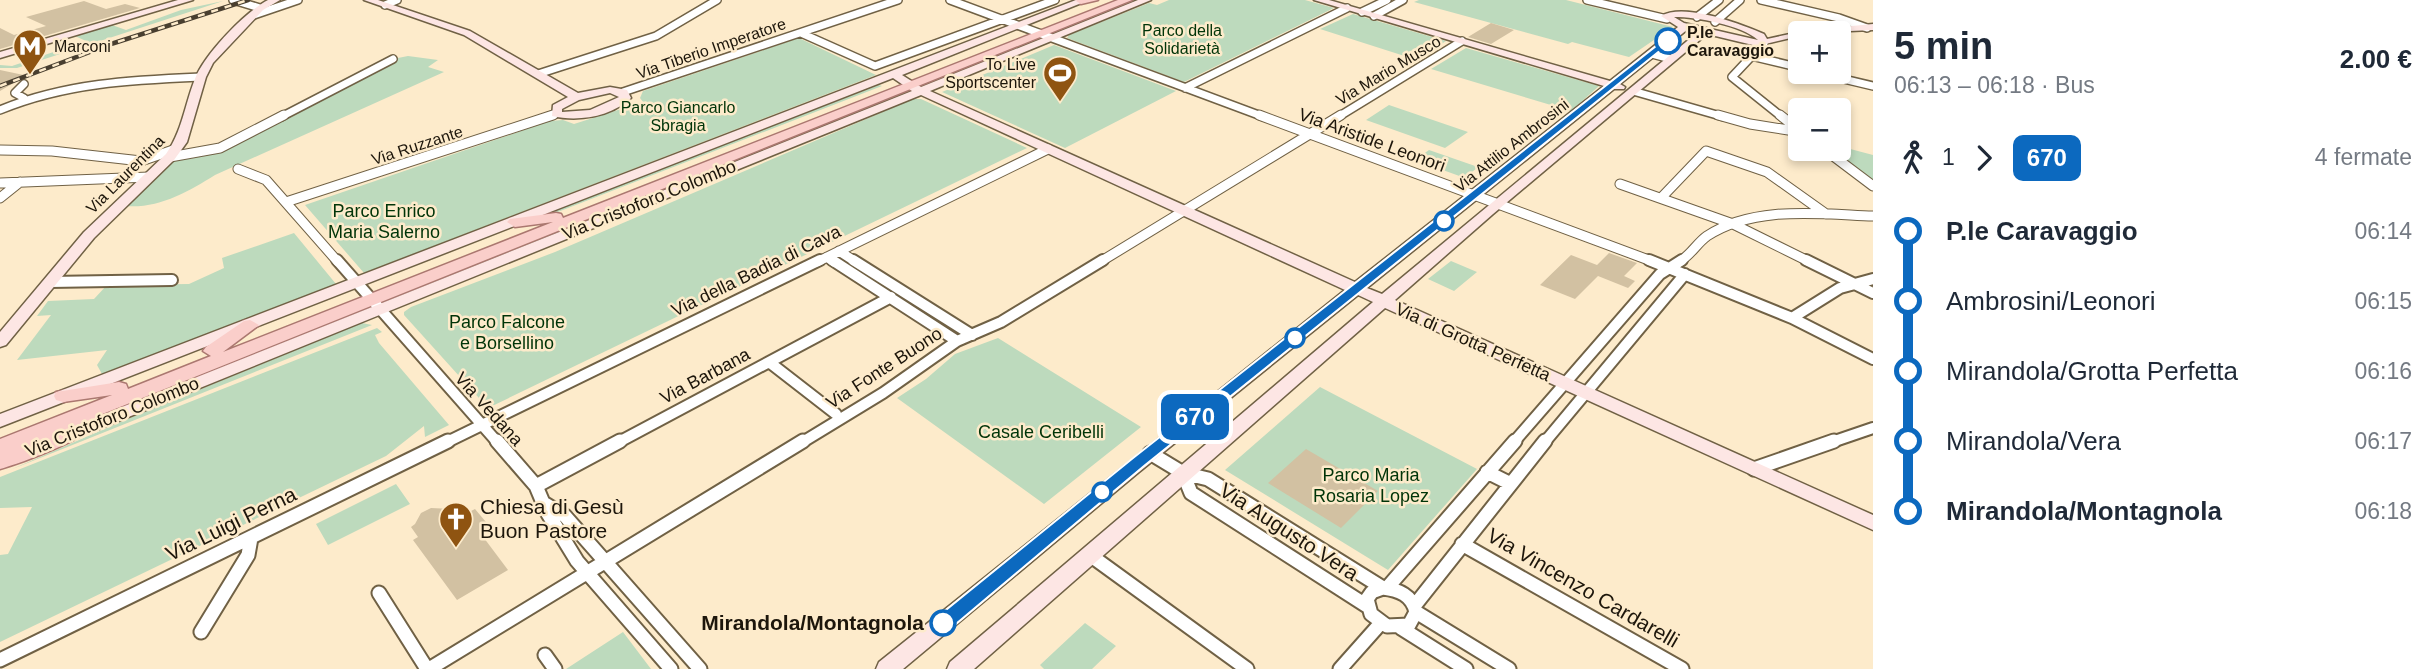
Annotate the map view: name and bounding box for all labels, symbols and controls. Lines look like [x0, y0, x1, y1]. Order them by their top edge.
street label: Via Tiberio Imperatore [634, 15, 788, 82]
map controls [1788, 21, 1851, 161]
button: + [1788, 21, 1851, 84]
park label: Parco della Solidarietà [1142, 22, 1222, 57]
place label: P.le Caravaggio [1687, 24, 1774, 59]
text: 5 min [1894, 25, 1993, 67]
metro station icon: Marconi [11, 27, 49, 76]
marker: P.le Caravaggio [1655, 28, 1681, 54]
street label: Via Mario Musco [1333, 32, 1444, 108]
place label: Marconi [54, 38, 111, 55]
text: 2.00 € [2340, 44, 2412, 74]
sports icon: To Live Sportscenter [1041, 54, 1079, 103]
place label: To Live Sportscenter [945, 56, 1037, 91]
text: 06:13 – 06:18 · Bus [1894, 72, 2095, 98]
street label: Via Attilio Ambrosini [1451, 96, 1572, 195]
button: − [1788, 98, 1851, 161]
park label: Parco Giancarlo Sbragia [621, 99, 735, 134]
street label: Via Aristide Leonori [1296, 104, 1448, 176]
street label: Via Ruzzante [369, 123, 465, 168]
street label: Via Laurentina [83, 132, 168, 217]
icon: walk [1894, 139, 1932, 177]
icon: forward [1965, 139, 2003, 177]
text: 1 [1942, 144, 1955, 170]
text: 670 [2027, 144, 2067, 171]
text: 4 fermate [2315, 144, 2412, 170]
street label: Via Cristoforo Colombo [559, 156, 739, 244]
park label: Parco Enrico Maria Salerno [328, 201, 440, 242]
unlabelled marker [1434, 211, 1454, 231]
text: P.le Caravaggio [1946, 216, 2138, 246]
text: 06:14 [2354, 218, 2412, 244]
street label: Via della Badia di Cava [668, 221, 845, 321]
text: Ambrosini/Leonori [1946, 286, 2156, 316]
text: 06:15 [2354, 288, 2412, 314]
street label: Via di Grotta Perfetta [1392, 299, 1555, 386]
park label: Parco Falcone e Borsellino [449, 312, 565, 353]
street label: Via Fonte Buono [822, 323, 946, 413]
unlabelled marker [1285, 328, 1305, 348]
street label: Via Barbana [657, 344, 754, 408]
text: Mirandola/Grotta Perfetta [1946, 356, 2238, 386]
text: 06:16 [2354, 358, 2412, 384]
street label: Via Vedana [451, 368, 528, 451]
street label: Via Cristoforo Colombo [22, 373, 202, 461]
line badge: 670 [1155, 394, 1235, 440]
text: 670 [1175, 403, 1215, 430]
park label: Casale Ceribelli [978, 422, 1104, 442]
text: Mirandola/Vera [1946, 426, 2121, 456]
text: 06:17 [2354, 428, 2412, 454]
park label: Parco Maria Rosaria Lopez [1313, 465, 1429, 506]
street label: Via Augusto Vera [1216, 478, 1363, 585]
street label: Via Luigi Perna [162, 482, 300, 565]
unlabelled marker [1092, 482, 1112, 502]
place label: Chiesa di Gesù Buon Pastore [480, 495, 624, 542]
text: Mirandola/Montagnola [1946, 496, 2222, 526]
text: 06:18 [2354, 498, 2412, 524]
church icon: Chiesa di Gesù Buon Pastore [437, 500, 475, 549]
street label: Via Vincenzo Cardarelli [1483, 523, 1683, 652]
marker: Mirandola/Montagnola [930, 610, 956, 636]
place label: Mirandola/Montagnola [701, 611, 924, 634]

